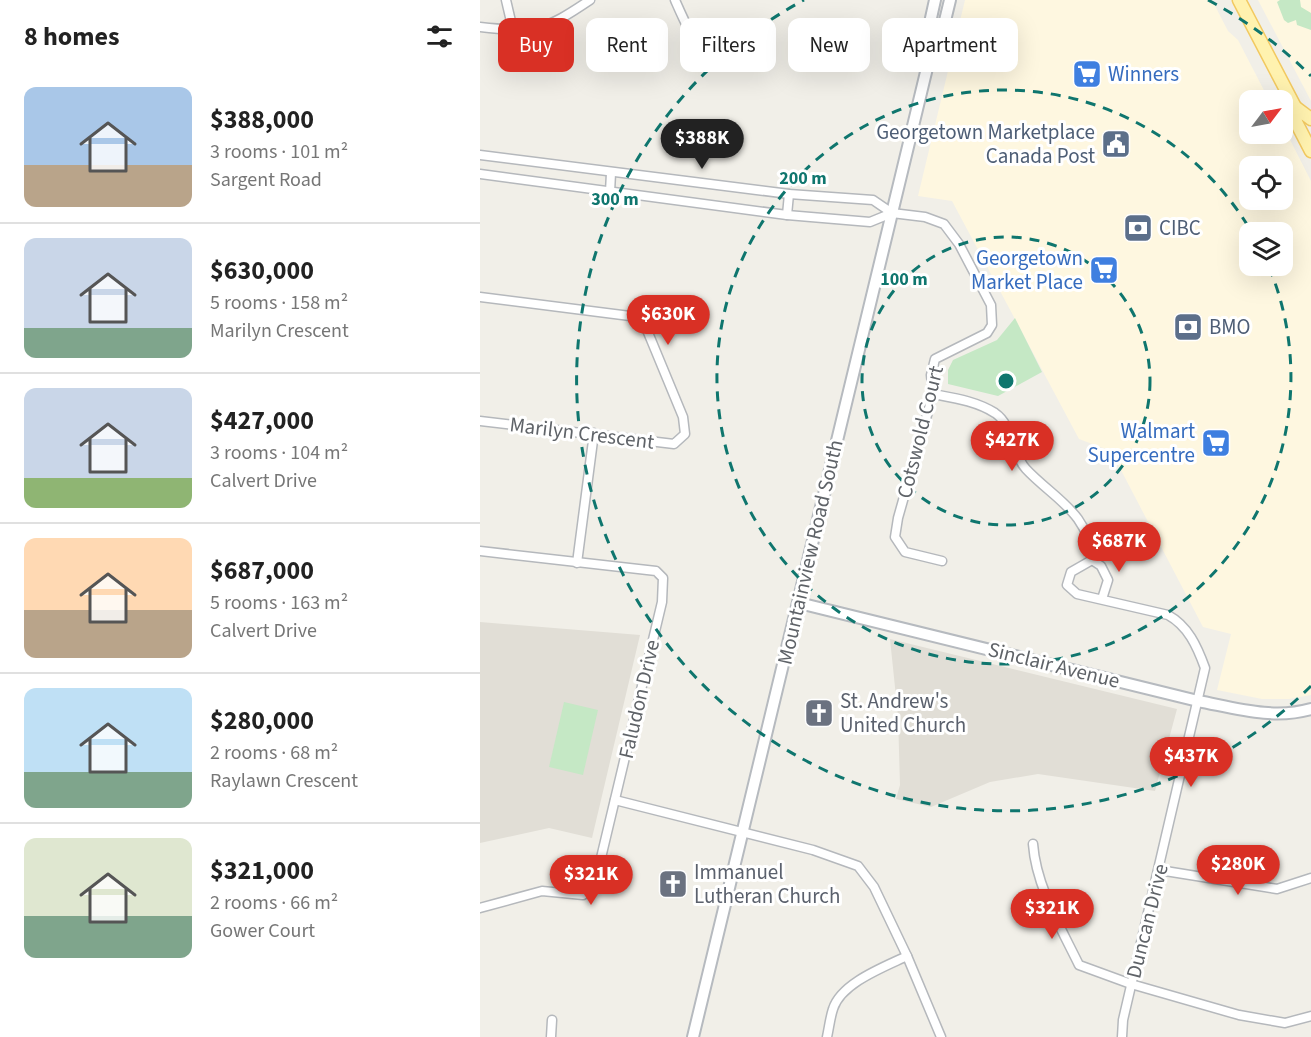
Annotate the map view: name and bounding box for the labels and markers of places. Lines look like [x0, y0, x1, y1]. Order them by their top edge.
supermarket icon: Winners [1071, 58, 1103, 90]
place label: Winners [1108, 59, 1179, 89]
place label: Georgetown Marketplace Canada Post [876, 117, 1095, 171]
pin: $388K [660, 119, 744, 170]
public building icon: Georgetown Marketplace Canada Post [1100, 128, 1132, 160]
bank icon: CIBC [1122, 212, 1154, 244]
place label: CIBC [1159, 213, 1201, 243]
place label: Georgetown Market Place [971, 243, 1083, 297]
supermarket icon: Georgetown Market Place [1088, 254, 1120, 286]
pin: $630K [626, 295, 710, 346]
bank icon: BMO [1172, 311, 1204, 343]
place label: BMO [1209, 312, 1251, 342]
centre of rings [996, 371, 1016, 391]
place label: Walmart Supercentre [1088, 416, 1195, 470]
pin: $427K [970, 421, 1054, 472]
supermarket icon: Walmart Supercentre [1200, 427, 1232, 459]
pin: $687K [1077, 522, 1161, 573]
place label: St. Andrew's United Church [840, 686, 966, 740]
church icon: St. Andrew's United Church [803, 697, 835, 729]
pin: $437K [1149, 737, 1233, 788]
pin: $280K [1196, 845, 1280, 896]
pin: $321K [549, 855, 633, 906]
place label: Immanuel Lutheran Church [694, 857, 840, 911]
church icon: Immanuel Lutheran Church [657, 868, 689, 900]
pin: $321K [1010, 889, 1094, 940]

